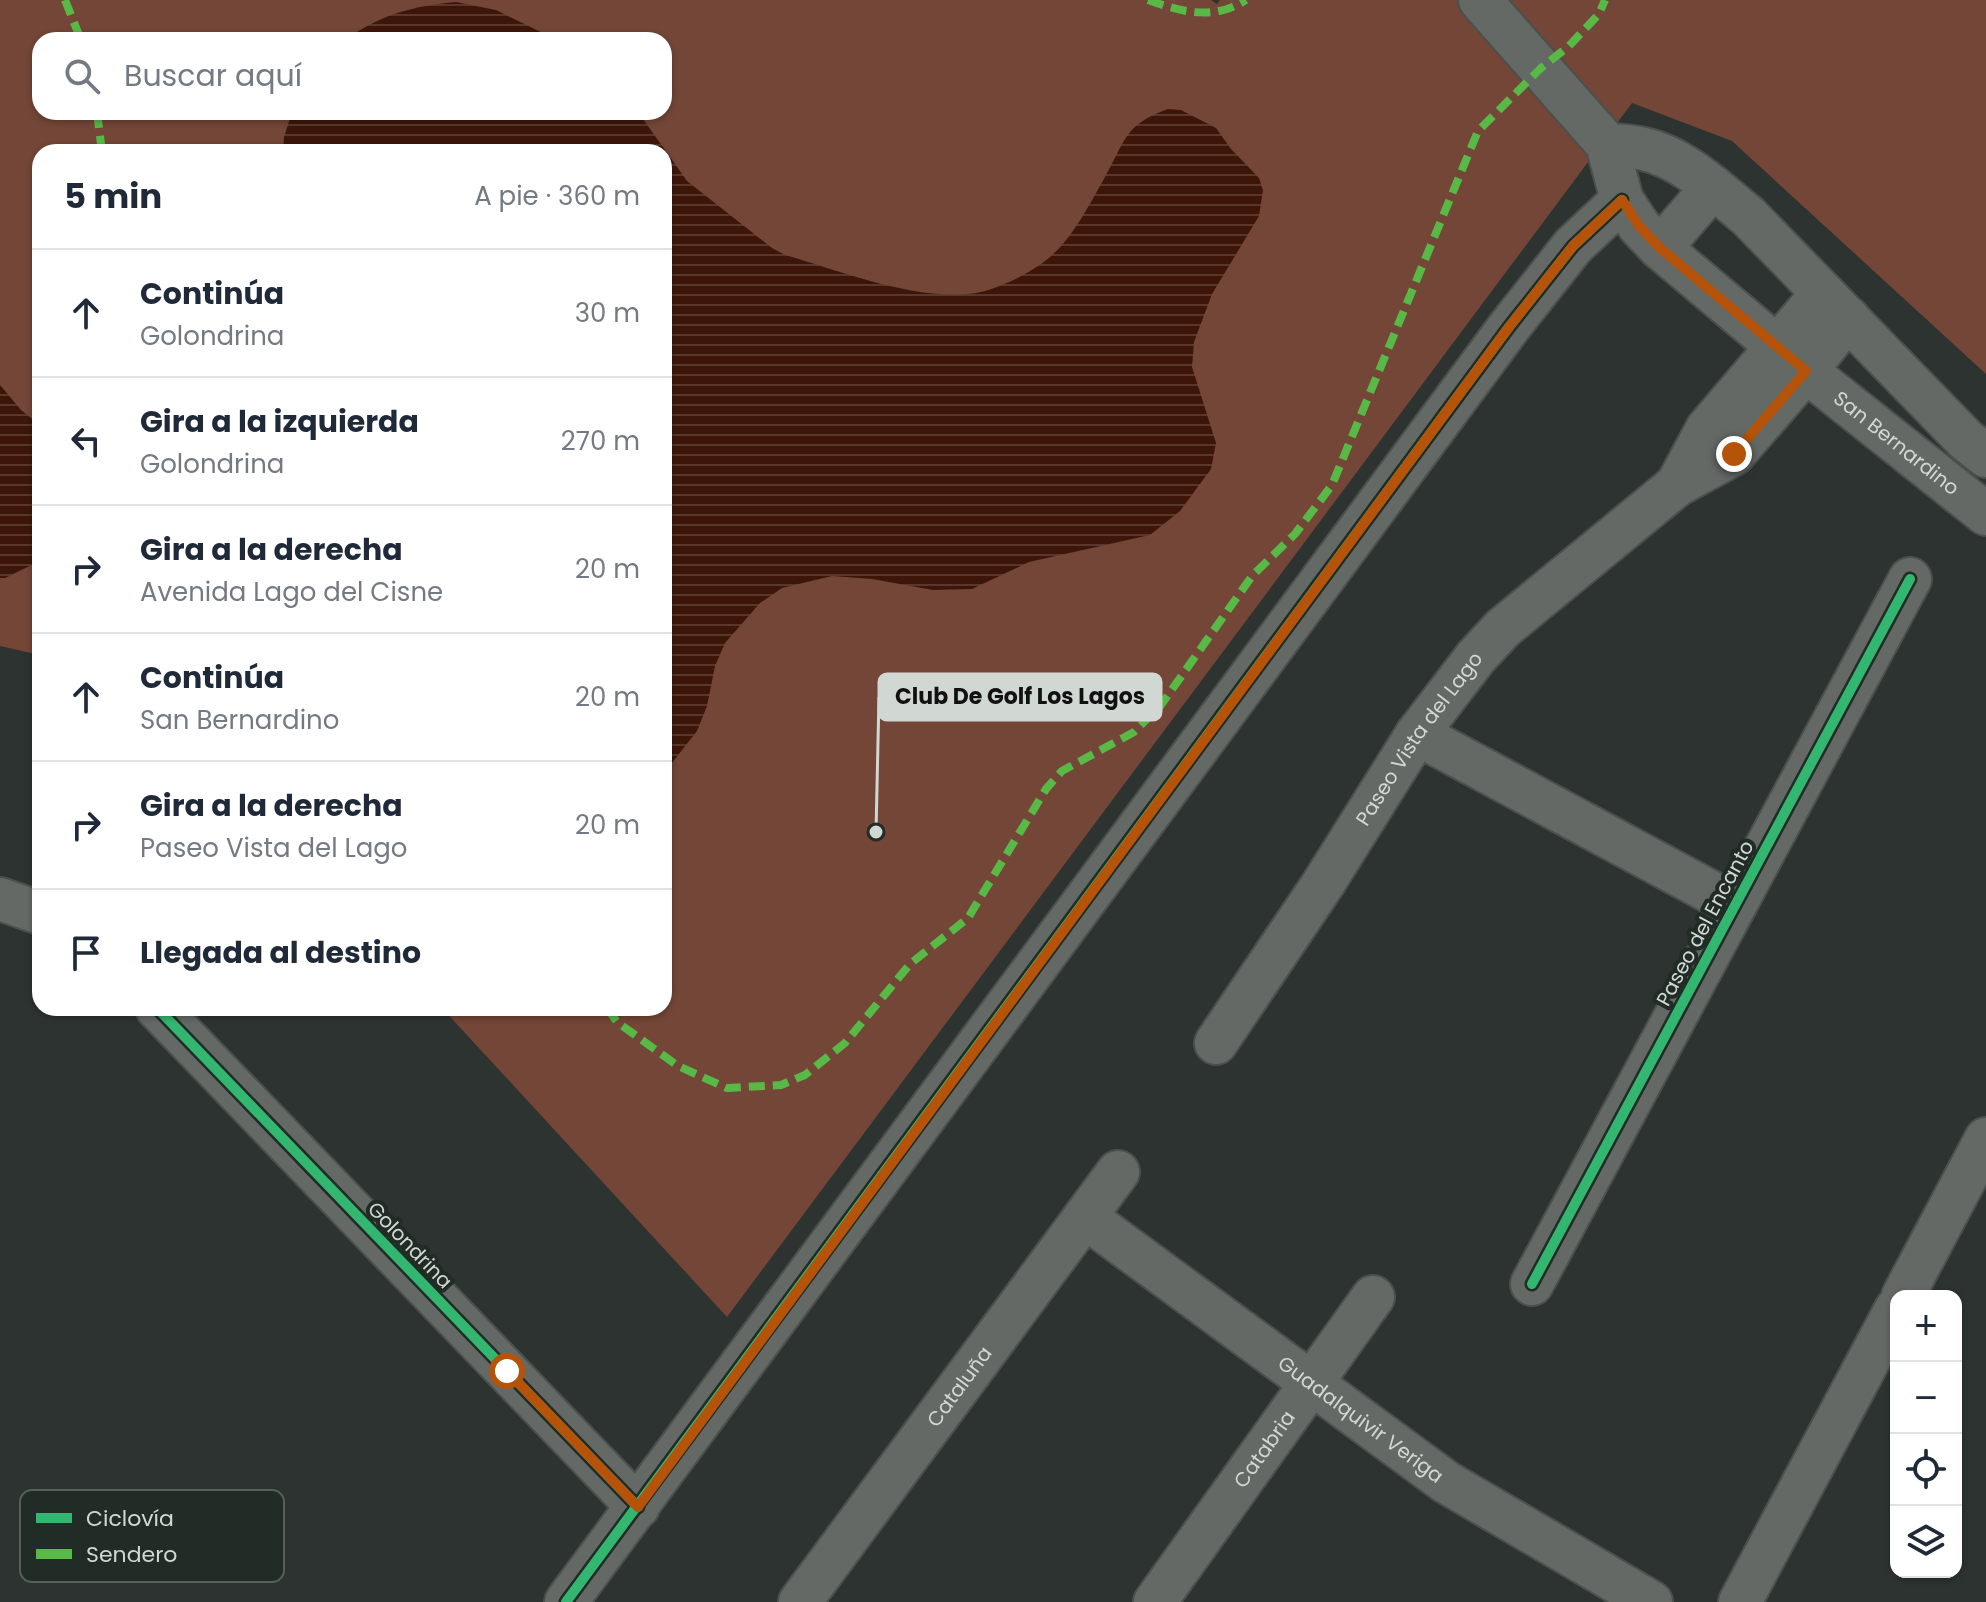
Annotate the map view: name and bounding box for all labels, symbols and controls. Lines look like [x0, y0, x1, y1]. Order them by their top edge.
search box [32, 32, 672, 120]
icon: search [60, 54, 104, 98]
text: Buscar aquí [124, 54, 302, 97]
text: 5 min [64, 172, 162, 220]
text: A pie · 360 m [474, 178, 640, 214]
text: Continúa [140, 272, 284, 315]
icon: ahead [64, 291, 108, 335]
text: 30 m [575, 295, 640, 331]
text: Golondrina [140, 318, 284, 354]
street label: San Bernardino [1828, 384, 1965, 502]
text: Gira a la izquierda [140, 400, 419, 443]
icon: left [64, 419, 108, 463]
text: 270 m [561, 423, 640, 459]
route end [1716, 436, 1752, 472]
text: Golondrina [140, 446, 284, 482]
text: Gira a la derecha [140, 528, 403, 571]
icon: right [64, 547, 108, 591]
text: 20 m [575, 551, 640, 587]
text: Avenida Lago del Cisne [140, 574, 443, 610]
street label: Paseo Vista del Lago [1349, 646, 1489, 831]
text: Continúa [140, 656, 284, 699]
callout: Club De Golf Los Lagos [879, 674, 1161, 720]
icon: ahead [64, 675, 108, 719]
text: 20 m [575, 679, 640, 715]
text: Club De Golf Los Lagos [895, 681, 1145, 712]
text: San Bernardino [140, 702, 339, 738]
text: Gira a la derecha [140, 784, 403, 827]
icon: right [64, 803, 108, 847]
text: 20 m [575, 807, 640, 843]
text: Paseo Vista del Lago [140, 830, 408, 866]
street label: Paseo del Encanto [1649, 835, 1761, 1011]
icon: arrive [64, 931, 108, 975]
text: Llegada al destino [140, 931, 421, 974]
street label: Golondrina [361, 1195, 459, 1295]
map controls [1890, 1290, 1962, 1578]
button: + [1890, 1290, 1962, 1362]
street label: Cataluña [920, 1340, 999, 1433]
street label: Guadalquivir Veriga [1272, 1349, 1449, 1490]
route start [489, 1353, 525, 1389]
button: − [1890, 1362, 1962, 1434]
street label: Catabria [1227, 1405, 1302, 1493]
button: locate [1890, 1434, 1962, 1506]
legend [20, 1490, 284, 1582]
text: Ciclovía [86, 1503, 174, 1534]
button: layers [1890, 1506, 1962, 1578]
text: Sendero [86, 1539, 177, 1570]

